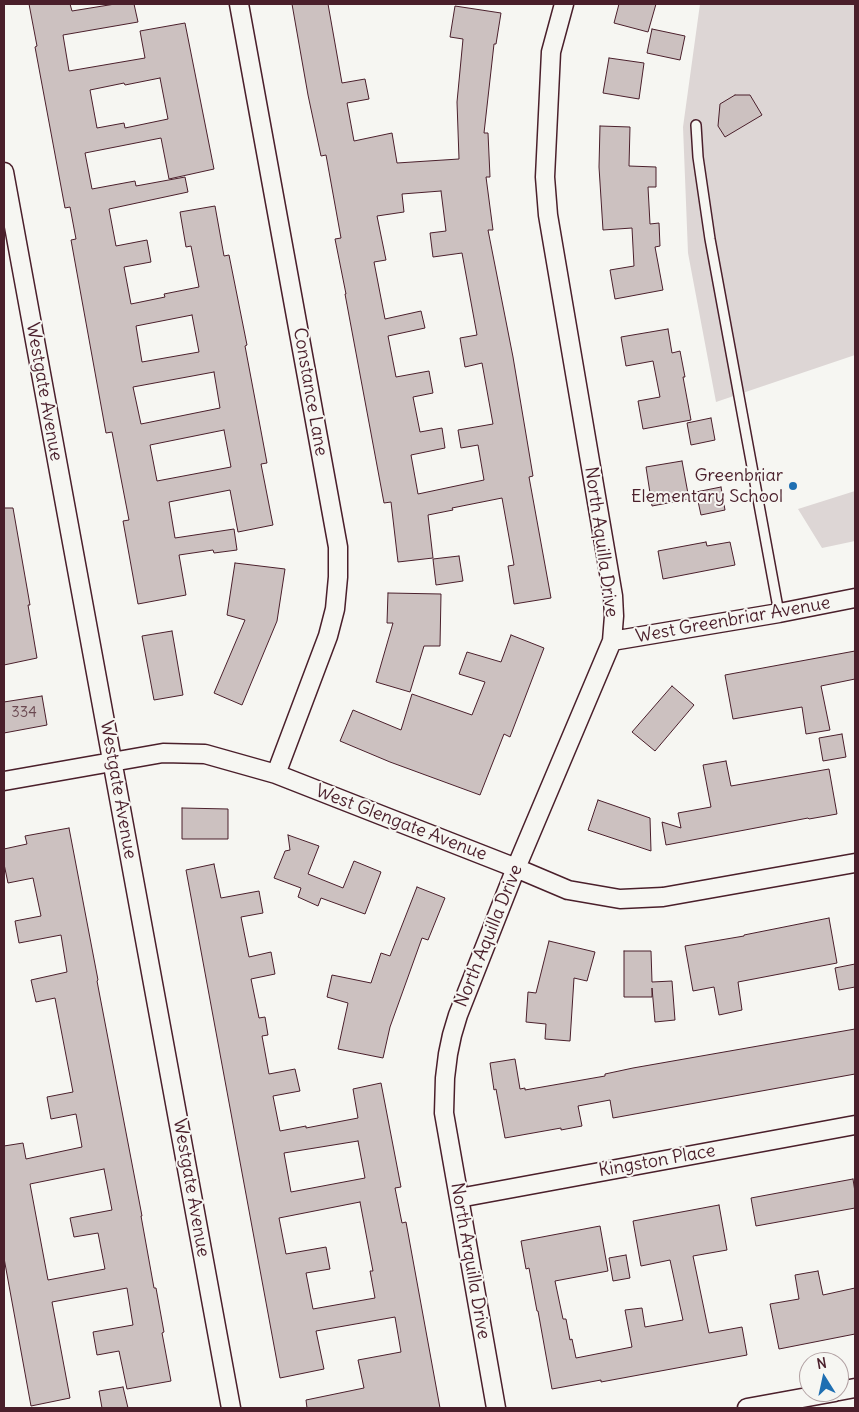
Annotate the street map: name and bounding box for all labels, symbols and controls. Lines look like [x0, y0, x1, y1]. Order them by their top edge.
street label: Westgate Avenue [21, 321, 67, 463]
street label: Constance Lane [288, 326, 332, 458]
street label: North Aquilla Drive [580, 465, 622, 619]
place label: Greenbriar Elementary School [631, 465, 783, 508]
marker: Greenbriar Elementary School [787, 480, 799, 492]
street label: West Greenbriar Avenue [634, 592, 832, 648]
house number: 334 [11, 704, 37, 722]
street label: Westgate Avenue [95, 719, 141, 861]
street label: West Glengate Avenue [312, 780, 490, 866]
street label: North Aquilla Drive [451, 862, 527, 1010]
street label: Westgate Avenue [168, 1117, 214, 1259]
street label: Kingston Place [597, 1140, 717, 1182]
street label: North Arquilla Drive [446, 1181, 494, 1341]
north arrow [799, 1352, 849, 1402]
text: N [815, 1354, 828, 1373]

